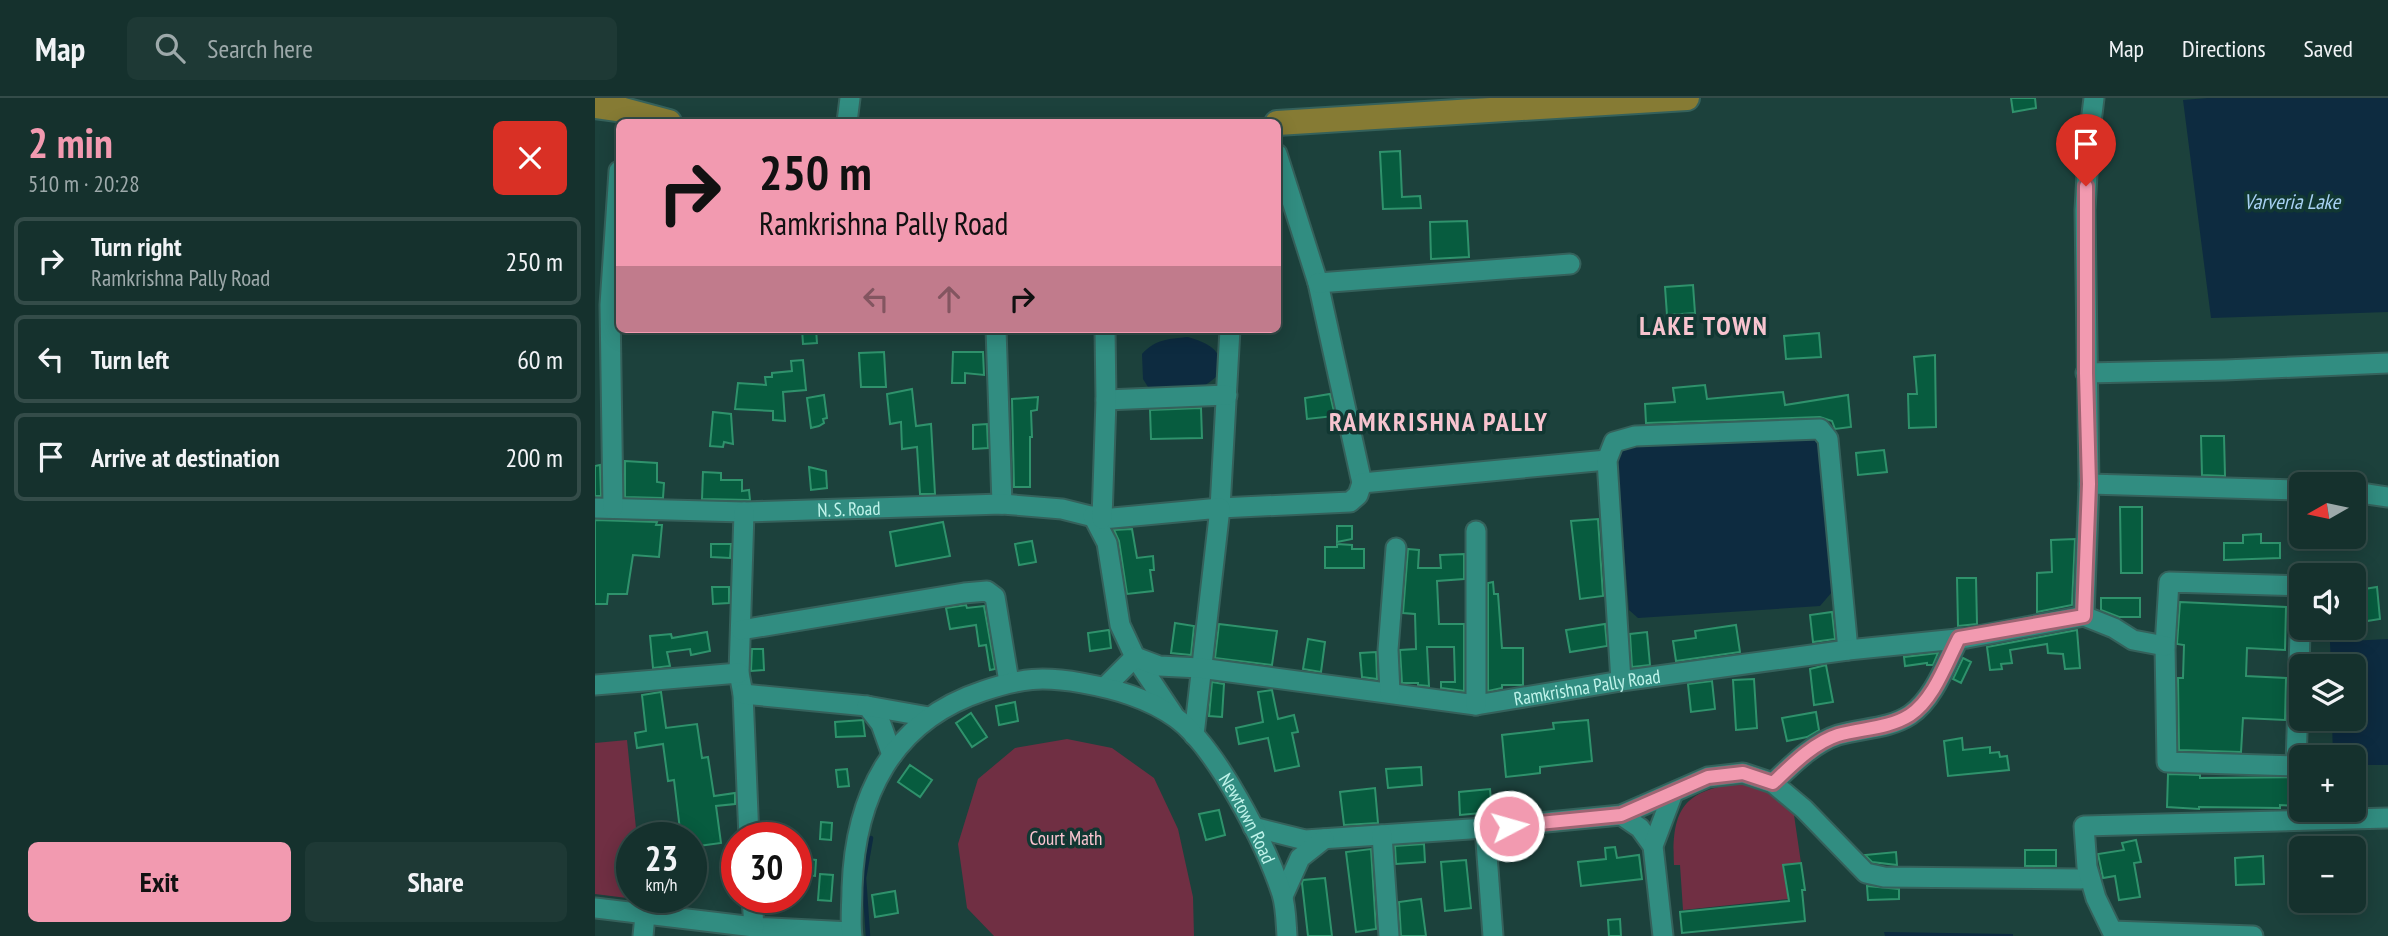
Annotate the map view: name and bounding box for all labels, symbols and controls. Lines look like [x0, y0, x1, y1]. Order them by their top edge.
search box [127, 17, 617, 80]
text: Map [35, 27, 85, 70]
icon: search [151, 29, 189, 67]
text: Search here [207, 32, 313, 65]
text: Map [2109, 33, 2144, 64]
text: Directions [2182, 33, 2266, 64]
text: Saved [2304, 33, 2353, 64]
pin [2056, 114, 2116, 186]
text: 2 min [28, 115, 113, 170]
button: close [493, 121, 567, 195]
icon: arrive [2067, 125, 2105, 163]
text: 250 m [759, 140, 872, 204]
icon: right [644, 147, 735, 238]
text: 510 m · 20:28 [28, 169, 140, 198]
water label: Varveria Lake [2244, 188, 2342, 215]
text: Ramkrishna Pally Road [759, 202, 1008, 244]
text: Turn right [91, 230, 182, 263]
icon: right [32, 242, 70, 280]
text: 250 m [505, 245, 563, 278]
text: Ramkrishna Pally Road [91, 263, 270, 292]
icon: left [857, 280, 895, 318]
icon: ahead [930, 280, 968, 318]
icon: right [1003, 280, 1041, 318]
district label: LAKE TOWN [1639, 309, 1769, 342]
icon: left [32, 340, 70, 378]
text: Turn left [91, 343, 169, 376]
text: 60 m [517, 343, 563, 376]
district label: RAMKRISHNA PALLY [1329, 405, 1549, 438]
icon: arrive [32, 438, 70, 476]
text: Arrive at destination [91, 441, 280, 474]
text: 200 m [505, 441, 563, 474]
north arrow [2289, 472, 2366, 550]
map controls [2289, 472, 2366, 913]
street label: N. S. Road [817, 496, 881, 522]
button: sound [2289, 563, 2366, 640]
button: layers [2289, 654, 2366, 731]
street label: Ramkrishna Pally Road [1512, 664, 1662, 711]
button: + [2289, 745, 2366, 822]
street label: Newtown Road [1214, 769, 1281, 867]
position arrow [1472, 789, 1546, 863]
speed limit sign: 30 [721, 822, 812, 913]
park label: Court Math [1030, 826, 1102, 850]
text: 23 [645, 835, 678, 881]
button: − [2289, 836, 2366, 913]
button: Exit [28, 842, 291, 922]
button: Share [305, 842, 567, 922]
text: km/h [646, 873, 677, 896]

